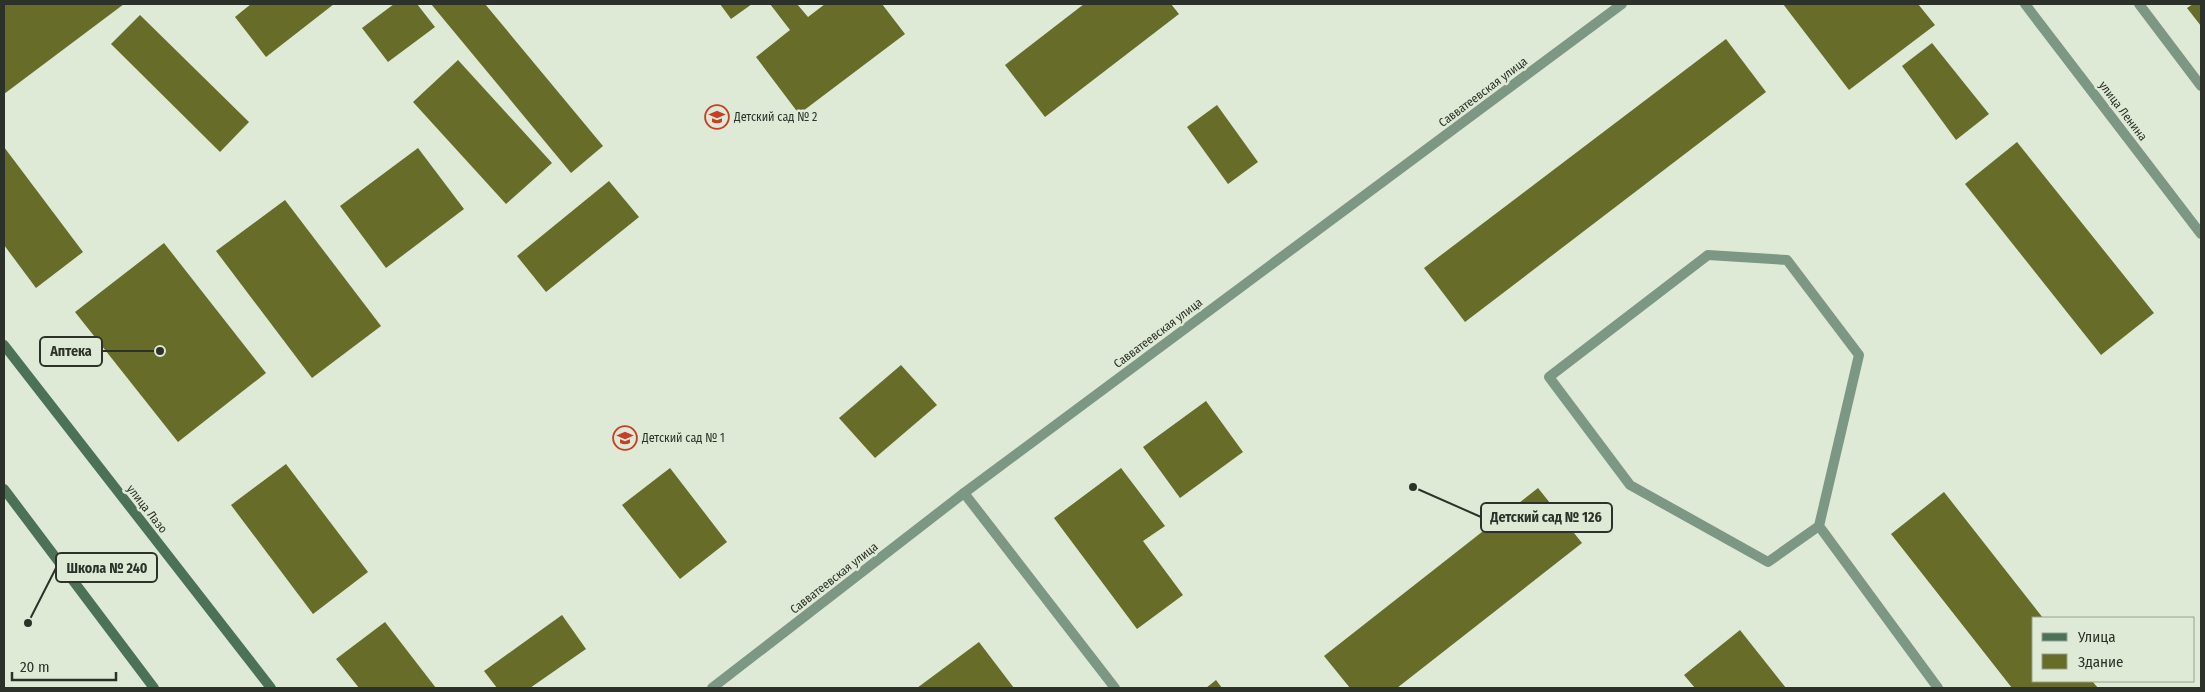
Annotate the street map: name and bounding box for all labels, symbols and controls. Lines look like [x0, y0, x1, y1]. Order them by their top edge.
street label: Савватеевская улица [1436, 54, 1530, 130]
street label: улица Ленина [2096, 78, 2150, 144]
school or university icon: Детский сад № 2 [704, 104, 730, 130]
place label: Детский сад № 2 [733, 110, 817, 124]
street label: Савватеевская улица [1111, 295, 1205, 371]
callout: Аптека [40, 337, 102, 366]
text: Аптека [49, 343, 92, 360]
school or university icon: Детский сад № 1 [612, 425, 638, 451]
place label: Детский сад № 1 [641, 431, 725, 445]
street label: улица Лазо [124, 482, 170, 536]
callout: Детский сад № 126 [1481, 503, 1612, 532]
text: Детский сад № 126 [1489, 509, 1602, 526]
street label: Савватеевская улица [787, 539, 881, 617]
callout: Школа № 240 [56, 553, 157, 582]
text: Школа № 240 [66, 560, 148, 577]
legend [2032, 617, 2195, 682]
text: Улица [2077, 628, 2116, 646]
scale bar [12, 650, 116, 682]
text: Здание [2078, 653, 2124, 671]
text: 20 m [20, 658, 50, 676]

